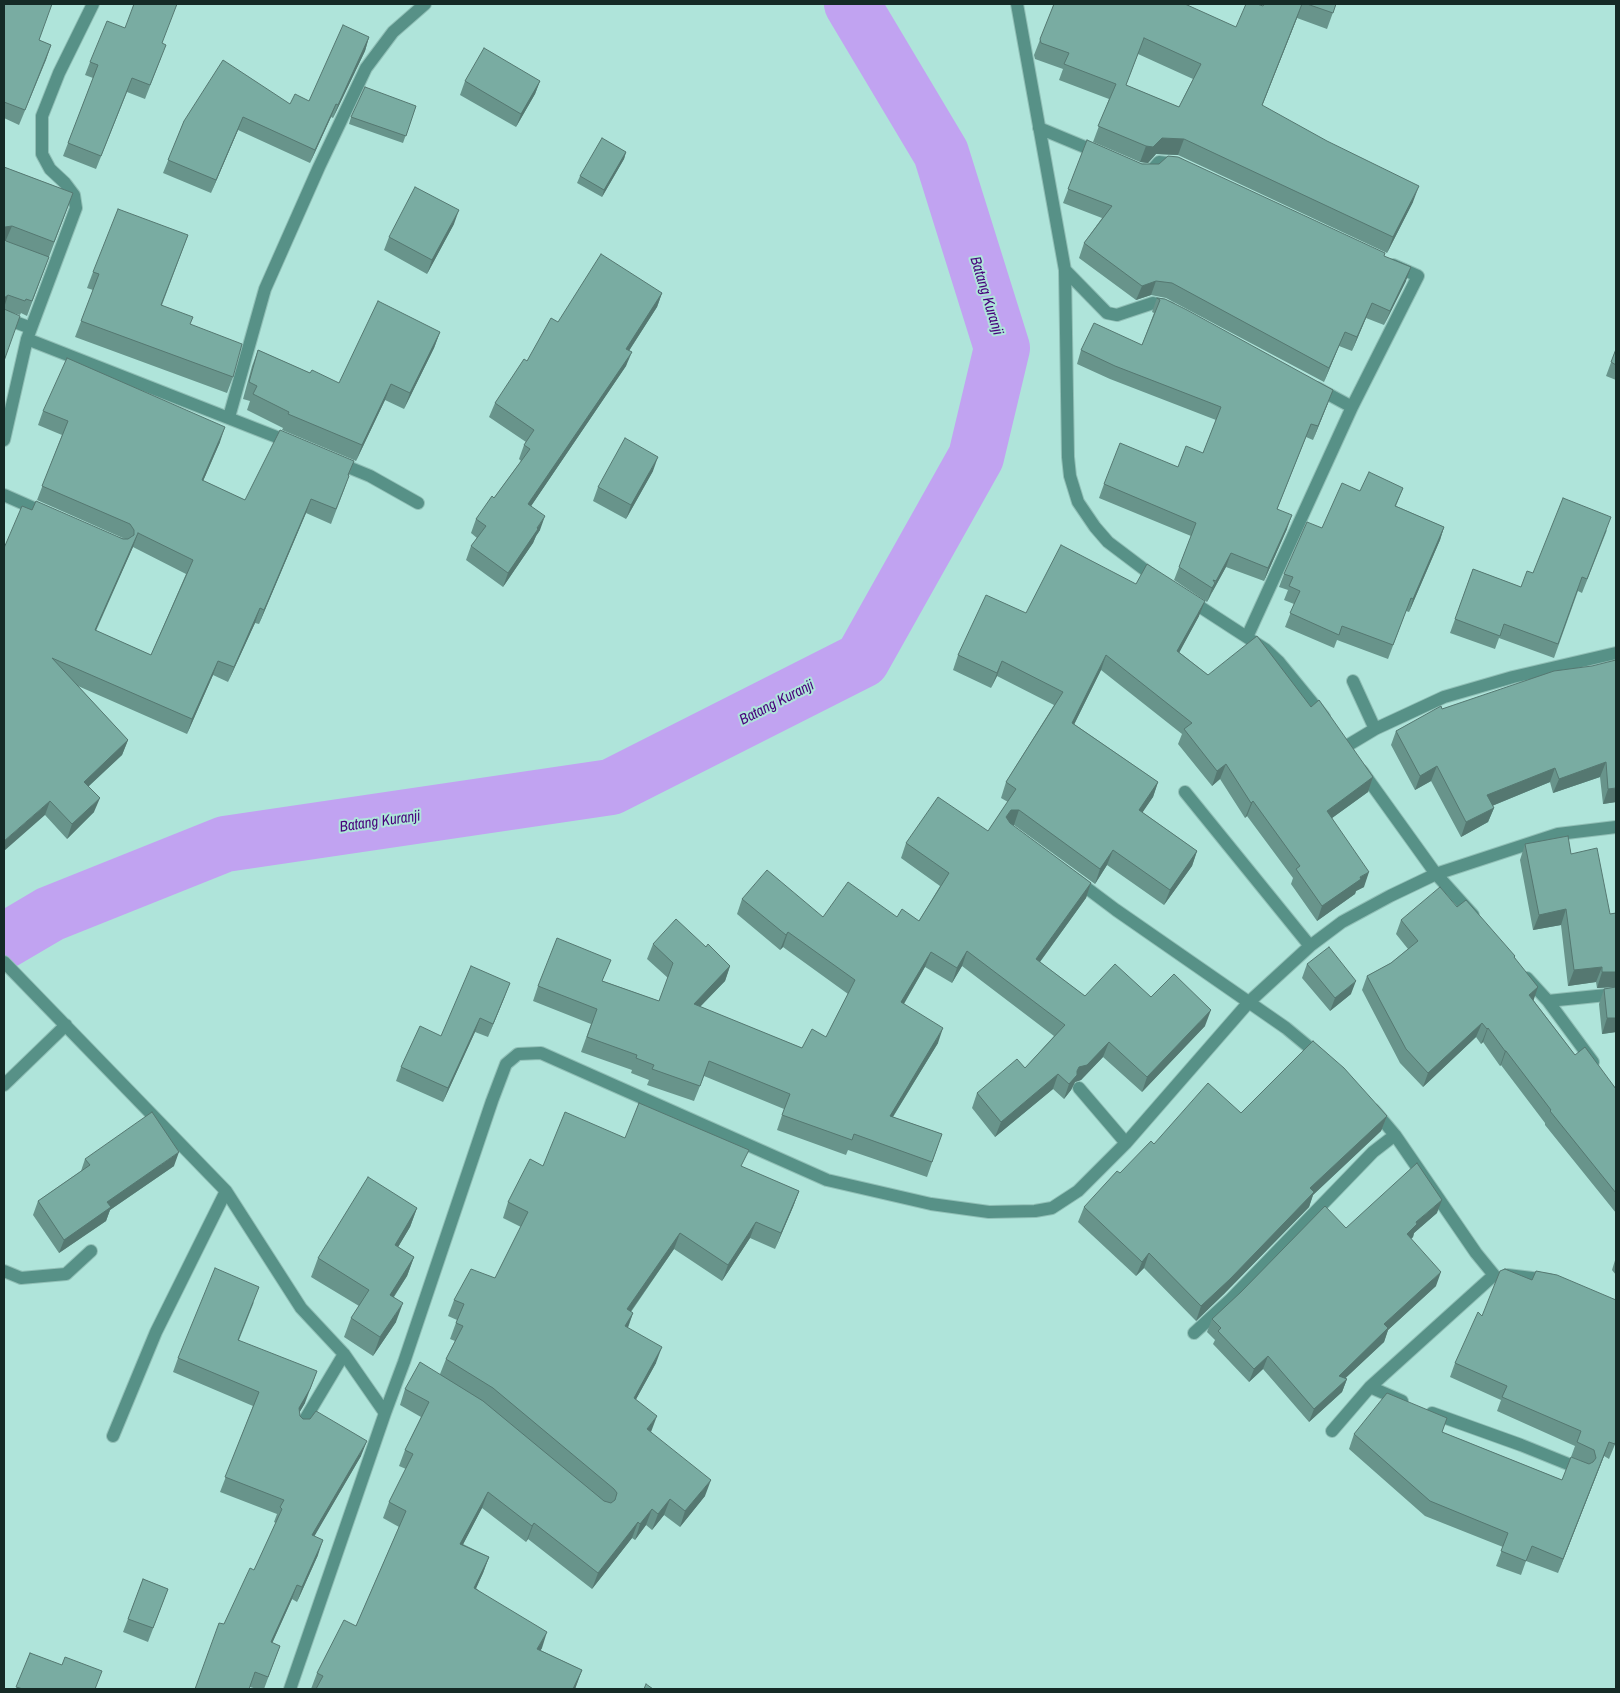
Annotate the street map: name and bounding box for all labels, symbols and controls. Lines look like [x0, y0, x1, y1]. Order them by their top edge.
water label: Batang Kuranji [965, 254, 1007, 338]
water label: Batang Kuranji [737, 677, 817, 729]
water label: Batang Kuranji [338, 807, 422, 837]

